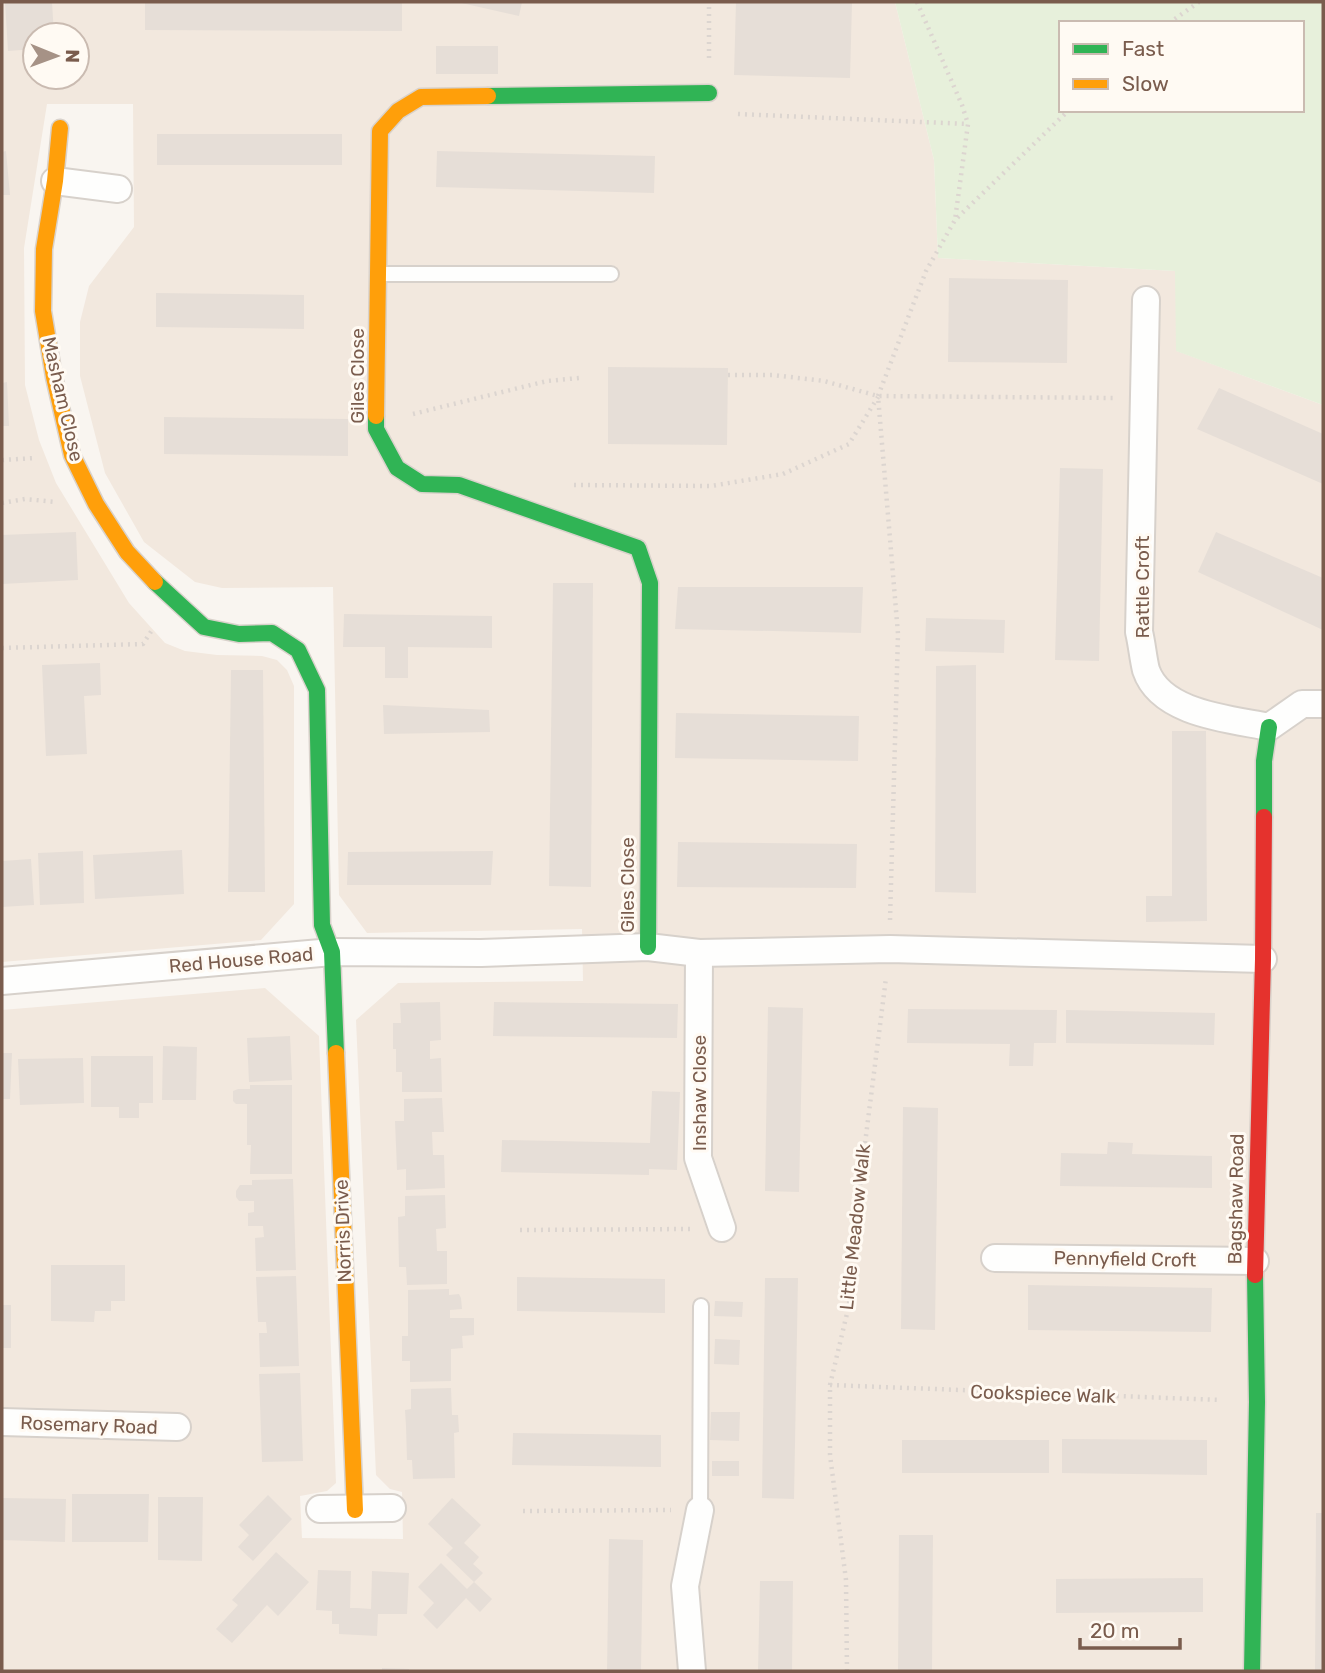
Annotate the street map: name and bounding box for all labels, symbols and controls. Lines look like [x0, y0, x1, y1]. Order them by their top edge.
north arrow [21, 21, 91, 91]
legend [1059, 21, 1304, 112]
text: Fast [1122, 36, 1164, 61]
text: N [61, 49, 84, 63]
text: Slow [1122, 71, 1169, 96]
street label: Giles Close [346, 328, 369, 424]
street label: Masham Close [37, 334, 89, 464]
street label: Rattle Croft [1131, 535, 1154, 638]
street label: Giles Close [616, 837, 639, 933]
street label: Red House Road [168, 942, 314, 978]
street label: Inshaw Close [688, 1035, 711, 1151]
street label: Bagshaw Road [1223, 1133, 1249, 1265]
street label: Little Meadow Walk [835, 1143, 875, 1311]
street label: Norris Drive [330, 1179, 356, 1283]
street label: Pennyfield Croft [1053, 1246, 1197, 1272]
street label: Cookspiece Walk [970, 1380, 1116, 1408]
street label: Rosemary Road [20, 1411, 158, 1439]
scale bar [1080, 1606, 1180, 1650]
text: 20 m [1090, 1618, 1139, 1643]

